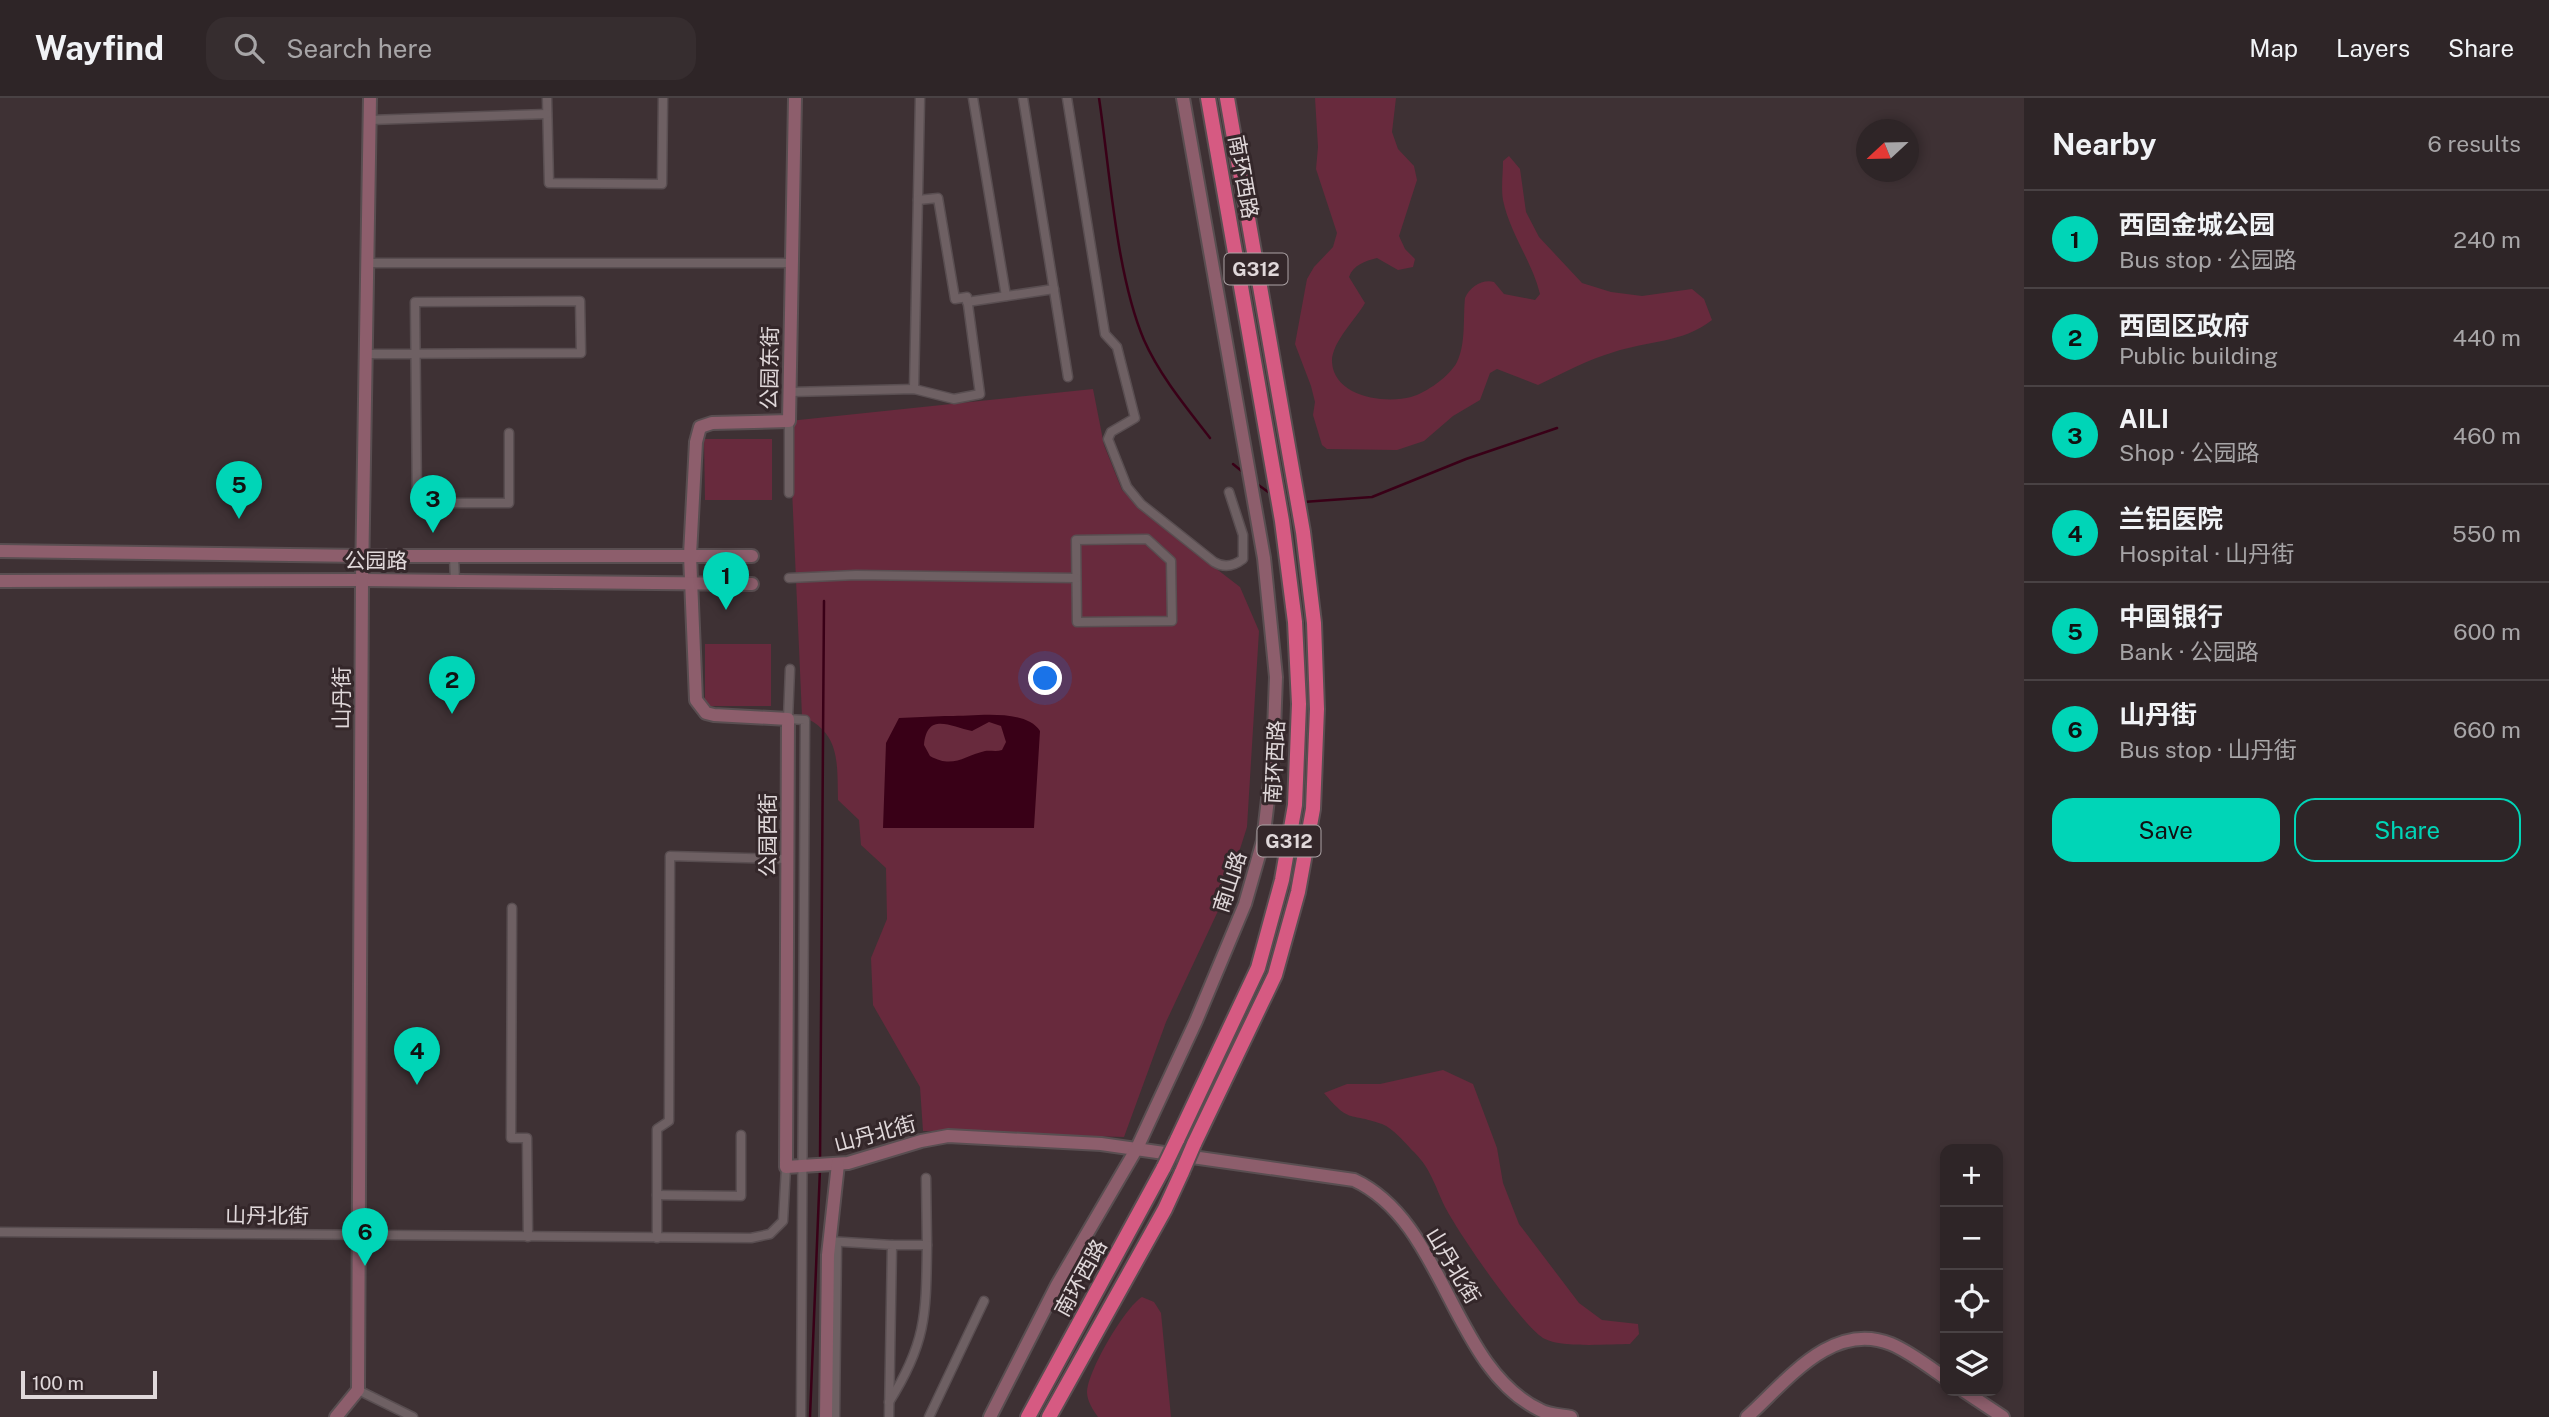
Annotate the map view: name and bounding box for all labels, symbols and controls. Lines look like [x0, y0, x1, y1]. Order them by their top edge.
search box [206, 17, 696, 80]
text: Wayfind [35, 29, 164, 67]
icon: search [230, 29, 268, 67]
text: Search here [286, 33, 432, 64]
text: Map [2249, 34, 2298, 62]
text: Layers [2336, 34, 2410, 62]
text: Share [2448, 34, 2514, 62]
north arrow [1856, 119, 1919, 182]
text: Nearby [2052, 126, 2156, 162]
text: 6 results [2428, 130, 2521, 157]
street label: 南环西路 [1224, 133, 1263, 220]
text: 西固金城公园 [2119, 209, 2275, 240]
text: 1 [2070, 226, 2080, 253]
text: 240 m [2453, 226, 2521, 253]
text: Bus stop · 公园路 [2119, 246, 2297, 273]
road number: G312 [1224, 253, 1288, 284]
text: 西固区政府 [2119, 310, 2249, 341]
text: 2 [2068, 324, 2082, 351]
text: 440 m [2453, 324, 2521, 351]
street label: 公园东街 [756, 326, 783, 410]
text: Public building [2119, 342, 2278, 369]
text: AILI [2119, 403, 2169, 434]
text: 3 [2067, 422, 2083, 449]
text: 460 m [2453, 422, 2521, 449]
text: Shop · 公园路 [2119, 439, 2260, 466]
pin: 5 [216, 461, 262, 519]
pin: 3 [410, 475, 456, 533]
text: 兰铝医院 [2119, 503, 2223, 534]
text: 4 [2067, 520, 2083, 547]
text: 550 m [2452, 520, 2521, 547]
text: Hospital · 山丹街 [2119, 540, 2294, 567]
street label: 公园路 [345, 548, 408, 573]
pin: 1 [703, 552, 749, 610]
text: 中国银行 [2119, 601, 2223, 632]
text: 5 [2067, 618, 2083, 645]
text: 600 m [2453, 618, 2521, 645]
text: Bank · 公园路 [2119, 638, 2259, 665]
pin: 2 [429, 656, 475, 714]
your location [1028, 661, 1062, 695]
street label: 山丹街 [329, 667, 354, 730]
text: 山丹街 [2119, 699, 2197, 730]
text: 6 [2067, 716, 2083, 743]
text: 660 m [2453, 716, 2521, 743]
street label: 南环西路 [1260, 719, 1289, 805]
text: Bus stop · 山丹街 [2119, 736, 2297, 763]
street label: 公园西街 [755, 793, 780, 877]
button: Save [2052, 798, 2280, 862]
button: Share [2294, 798, 2521, 862]
road number: G312 [1258, 826, 1320, 856]
street label: 南山路 [1208, 848, 1251, 916]
pin: 4 [394, 1027, 440, 1085]
street label: 山丹北街 [831, 1111, 919, 1156]
map controls [1940, 1144, 2003, 1396]
button: + [1940, 1144, 2003, 1207]
street label: 山丹北街 [225, 1202, 309, 1229]
button: − [1940, 1207, 2003, 1270]
pin: 6 [342, 1208, 388, 1266]
street label: 山丹北街 [1421, 1223, 1486, 1308]
street label: 南环西路 [1049, 1235, 1112, 1321]
button: locate [1940, 1270, 2003, 1333]
button: layers [1940, 1333, 2003, 1396]
scale bar [21, 1368, 158, 1400]
text: 100 m [32, 1372, 84, 1394]

